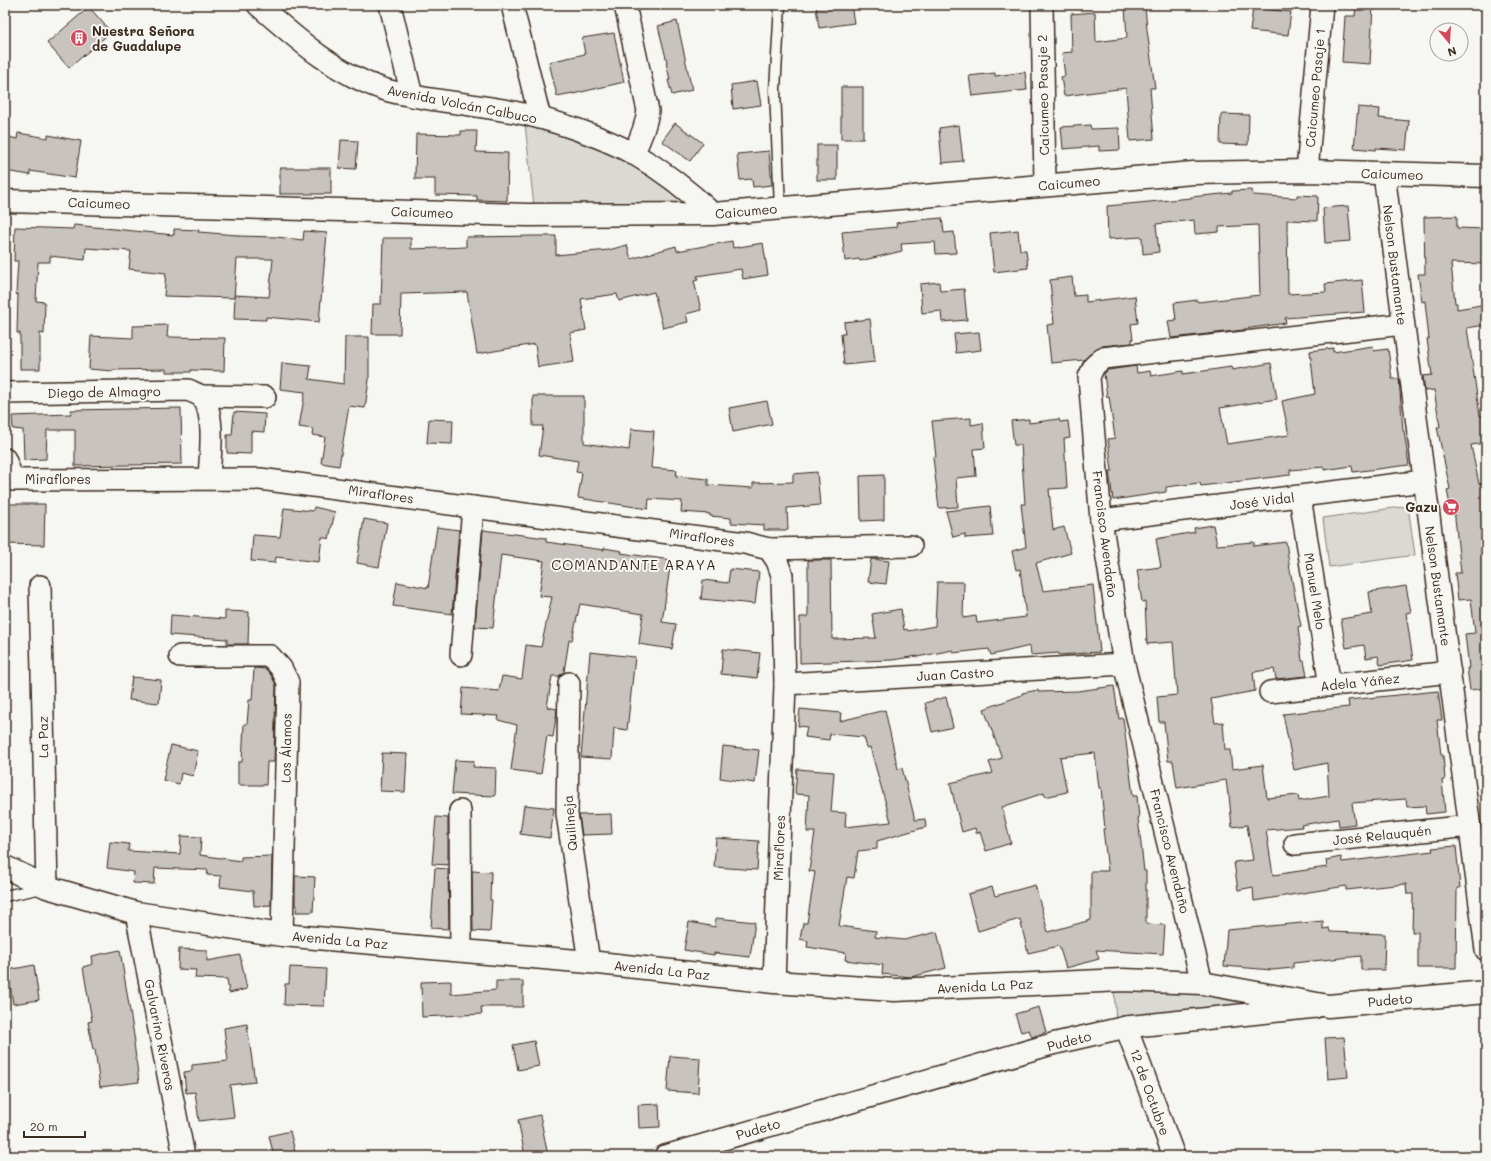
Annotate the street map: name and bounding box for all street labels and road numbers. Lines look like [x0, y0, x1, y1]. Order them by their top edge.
street label: Caicumeo Pasaje 1 [1301, 28, 1328, 148]
street label: Caicumeo Pasaje 2 [1033, 35, 1052, 155]
street label: Avenida Volcán Calbuco [386, 81, 539, 126]
street label: Caicumeo [1361, 164, 1424, 183]
street label: Caicumeo [1037, 171, 1101, 194]
street label: Caicumeo [68, 193, 131, 212]
street label: Caicumeo [714, 199, 778, 222]
street label: Caicumeo [391, 202, 454, 221]
street label: Nelson Bustamante [1380, 204, 1411, 326]
street label: Diego de Almagro [47, 382, 161, 401]
street label: Miraflores [25, 470, 91, 487]
street label: Francisco Avendaño [1089, 470, 1122, 599]
street label: Miraflores [347, 481, 415, 507]
street label: José Vidal [1228, 488, 1295, 513]
street label: Miraflores [668, 524, 736, 550]
street label: Nelson Bustamante [1422, 525, 1455, 647]
street label: Manuel Melo [1301, 551, 1330, 631]
street label: Juan Castro [916, 663, 994, 684]
street label: Adela Yáñez [1319, 669, 1401, 694]
street label: Los Álamos [276, 713, 295, 783]
street label: La Paz [34, 716, 51, 758]
street label: Francisco Avendaño [1147, 787, 1194, 915]
street label: Quilineja [559, 794, 580, 852]
street label: Miraflores [769, 815, 788, 881]
street label: José Relauquén [1332, 821, 1432, 848]
street label: Avenida La Paz [291, 927, 389, 952]
street label: Avenida La Paz [613, 956, 711, 983]
street label: Avenida La Paz [936, 974, 1034, 997]
street label: Galvarino Riveros [141, 978, 180, 1092]
street label: Pudeto [1367, 989, 1413, 1010]
street label: Pudeto [1045, 1027, 1093, 1054]
street label: 12 de Octubre [1127, 1046, 1174, 1138]
street label: Pudeto [734, 1114, 782, 1143]

